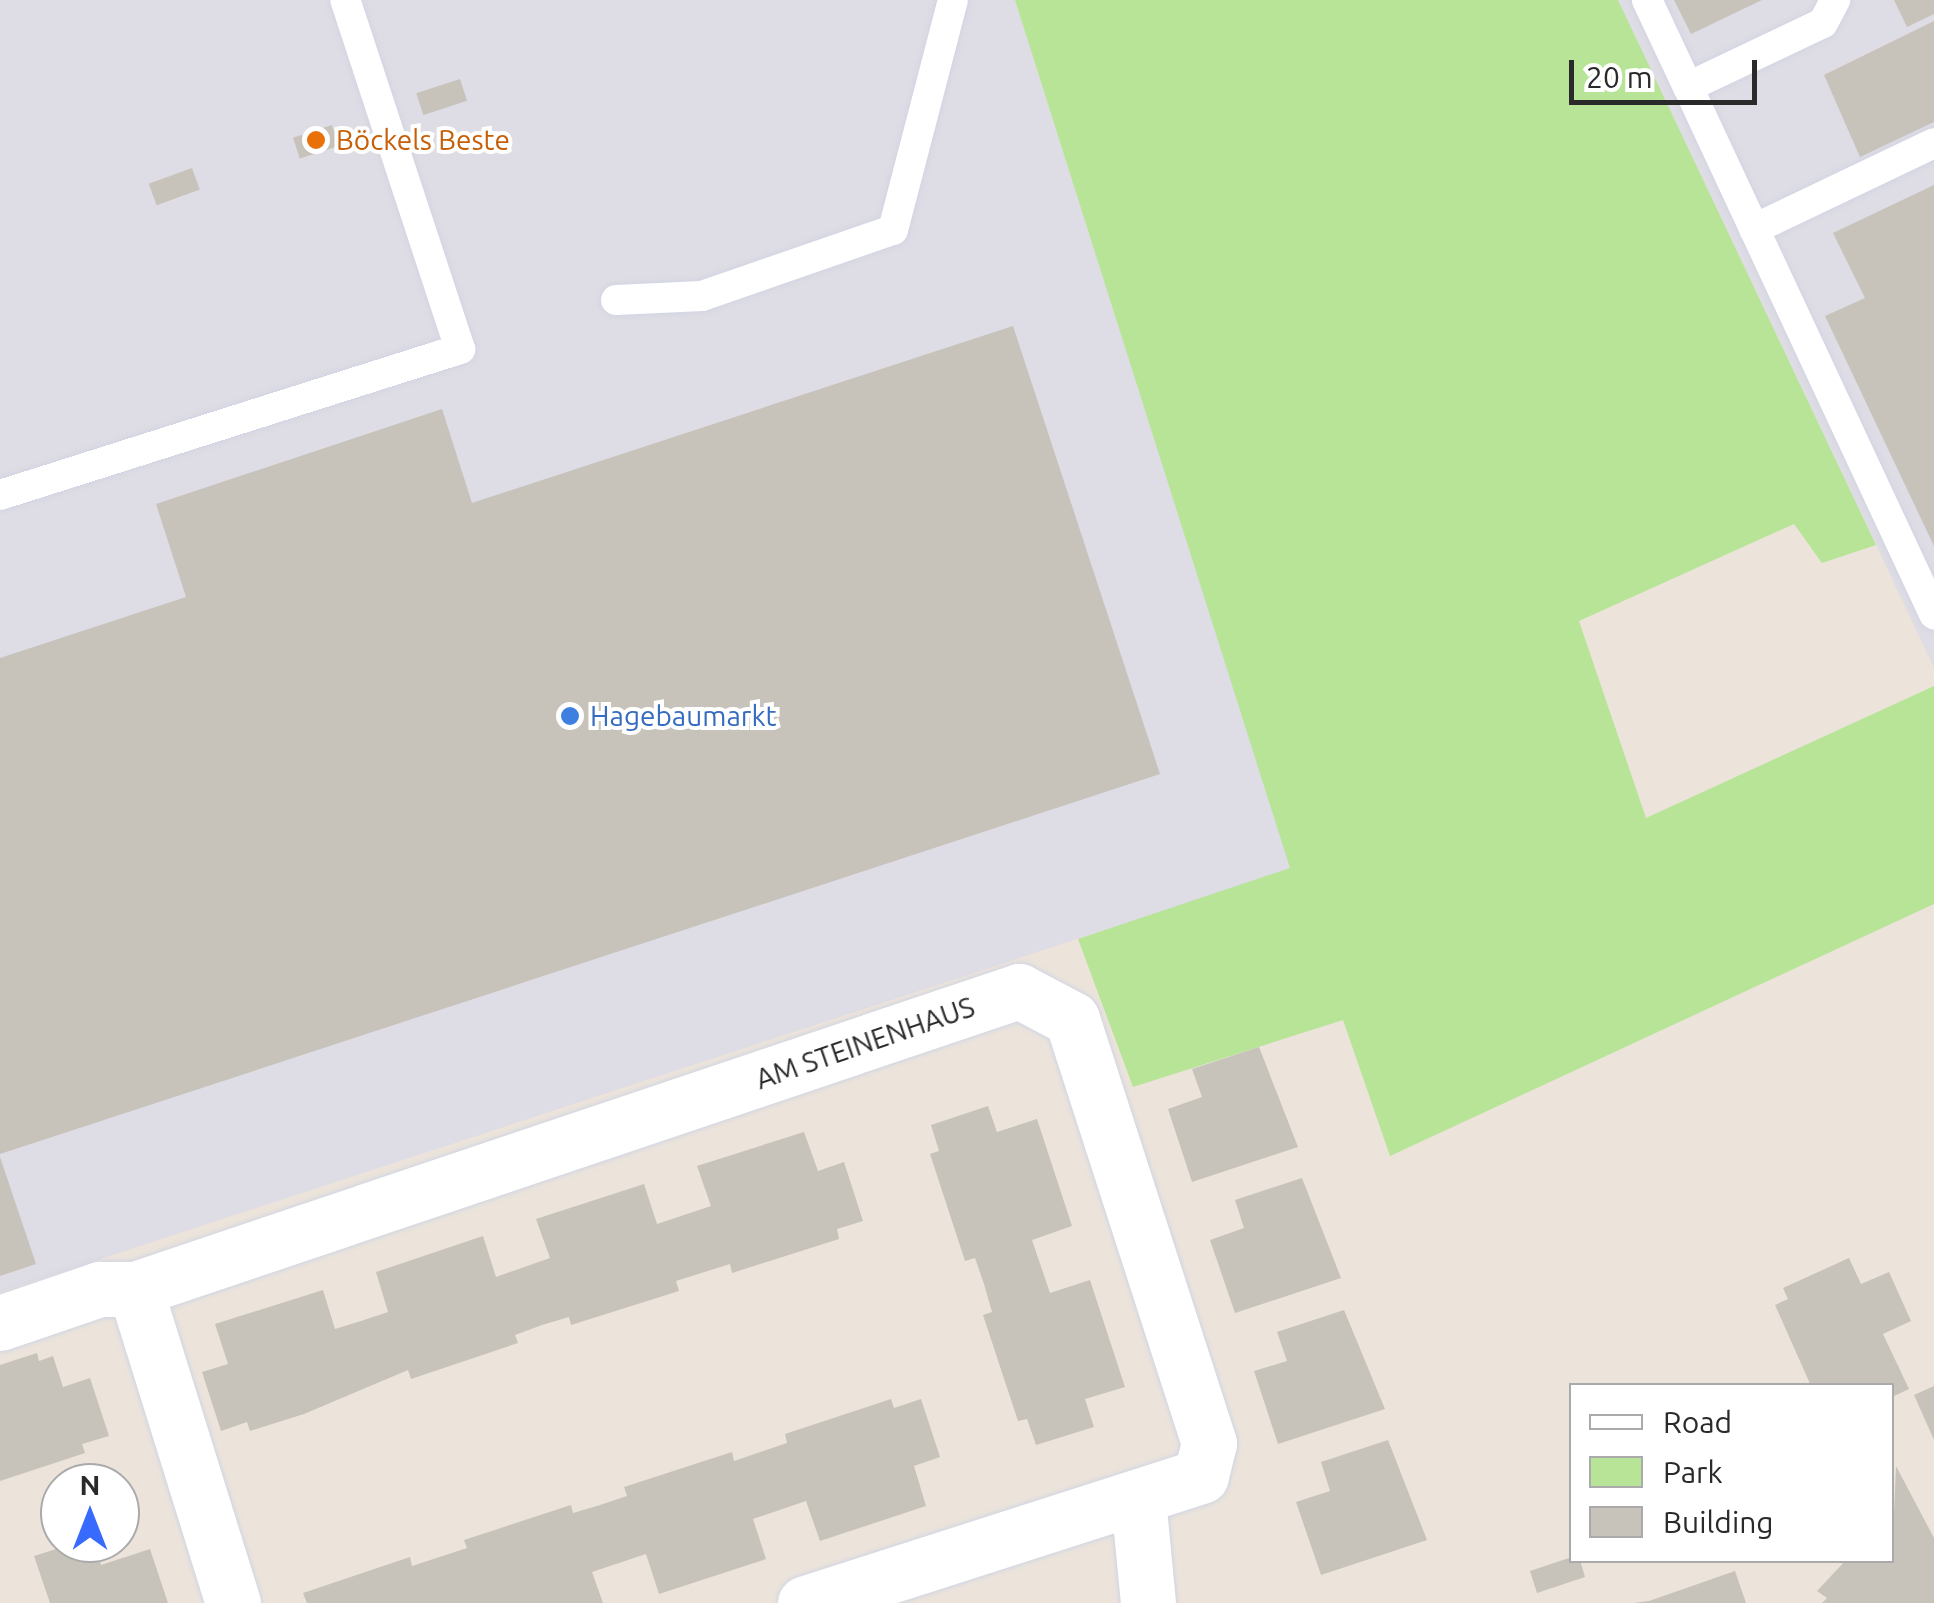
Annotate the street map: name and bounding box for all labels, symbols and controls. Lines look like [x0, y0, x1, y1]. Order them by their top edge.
scale bar [1574, 40, 1762, 102]
text: 20 m [1586, 60, 1653, 94]
place label: Böckels Beste [336, 123, 510, 157]
marker: Böckels Beste [305, 129, 327, 151]
place label: Hagebaumarkt [590, 699, 777, 733]
marker: Hagebaumarkt [559, 705, 581, 727]
street label: AM STEINENHAUS [751, 990, 979, 1096]
legend [1569, 1383, 1894, 1563]
text: Road [1663, 1405, 1732, 1439]
text: Park [1663, 1455, 1723, 1489]
north arrow [40, 1463, 140, 1563]
text: N [80, 1469, 100, 1500]
text: Building [1663, 1505, 1774, 1539]

